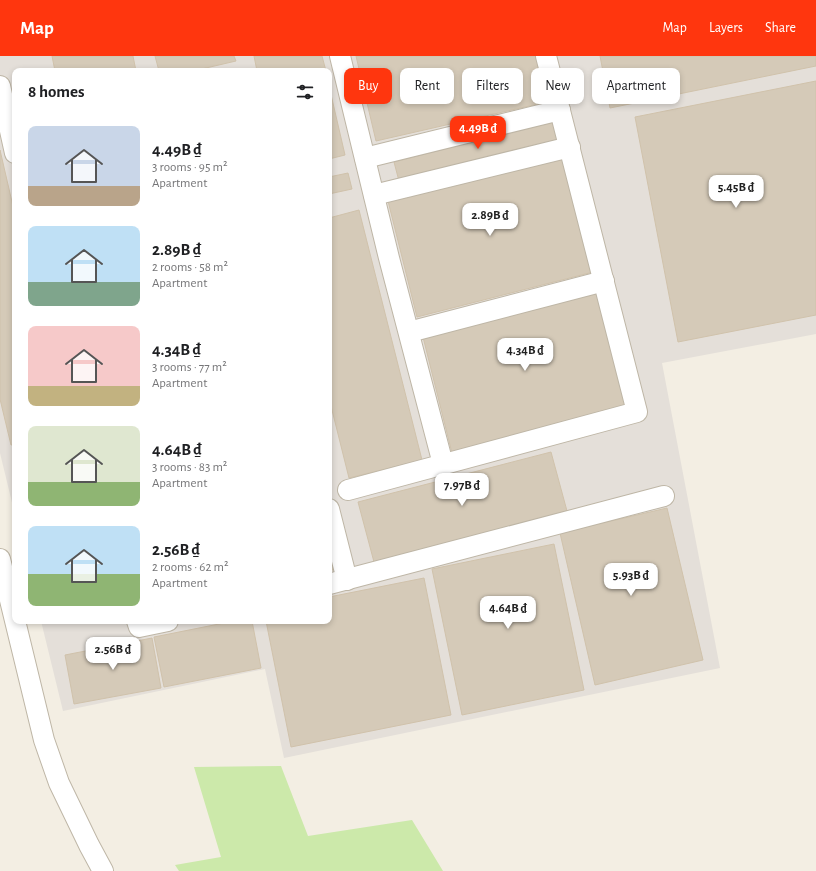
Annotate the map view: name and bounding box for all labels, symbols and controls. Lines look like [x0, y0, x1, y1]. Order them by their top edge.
text: Map [20, 19, 54, 38]
text: Map [662, 21, 687, 35]
text: Layers [709, 21, 743, 35]
text: Share [765, 21, 796, 35]
chip: Buy [344, 68, 392, 104]
chip: Rent [400, 68, 454, 104]
chip: Filters [462, 68, 523, 104]
chip: New [531, 68, 584, 104]
chip: Apartment [592, 68, 680, 104]
icon: filters [294, 81, 316, 103]
text: 8 homes [28, 83, 85, 100]
pin: 4.49B ₫ [441, 116, 515, 150]
text: 4.49B ₫ [459, 122, 497, 135]
text: 4.49B ₫ [152, 141, 202, 158]
icon: home [60, 142, 108, 190]
text: 3 rooms · 95 m² [152, 161, 227, 174]
pin: 5.45B ₫ [699, 175, 773, 209]
text: Apartment [152, 177, 207, 190]
text: 5.45B ₫ [718, 181, 754, 194]
pin: 2.89B ₫ [453, 203, 527, 237]
text: 2.89B ₫ [471, 209, 509, 222]
text: 2.89B ₫ [152, 241, 201, 258]
icon: home [60, 242, 108, 290]
text: 2 rooms · 58 m² [152, 261, 228, 274]
text: Apartment [152, 277, 207, 290]
pin: 4.34B ₫ [488, 338, 562, 372]
text: 4.34B ₫ [152, 341, 201, 358]
icon: home [60, 342, 108, 390]
text: 4.34B ₫ [506, 344, 544, 357]
text: 3 rooms · 77 m² [152, 361, 227, 374]
text: Apartment [152, 377, 207, 390]
text: 4.64B ₫ [152, 441, 202, 458]
icon: home [60, 442, 108, 490]
text: 3 rooms · 83 m² [152, 461, 227, 474]
pin: 7.97B ₫ [425, 473, 499, 507]
text: Apartment [152, 477, 207, 490]
text: 7.97B ₫ [444, 479, 480, 492]
text: 2.56B ₫ [152, 541, 200, 558]
icon: home [60, 542, 108, 590]
text: 2 rooms · 62 m² [152, 561, 228, 574]
pin: 5.93B ₫ [594, 563, 668, 597]
text: 5.93B ₫ [613, 569, 649, 582]
text: Apartment [152, 577, 207, 590]
pin: 4.64B ₫ [471, 596, 545, 630]
text: 4.64B ₫ [489, 602, 527, 615]
pin: 2.56B ₫ [76, 637, 150, 671]
text: 2.56B ₫ [95, 643, 131, 656]

